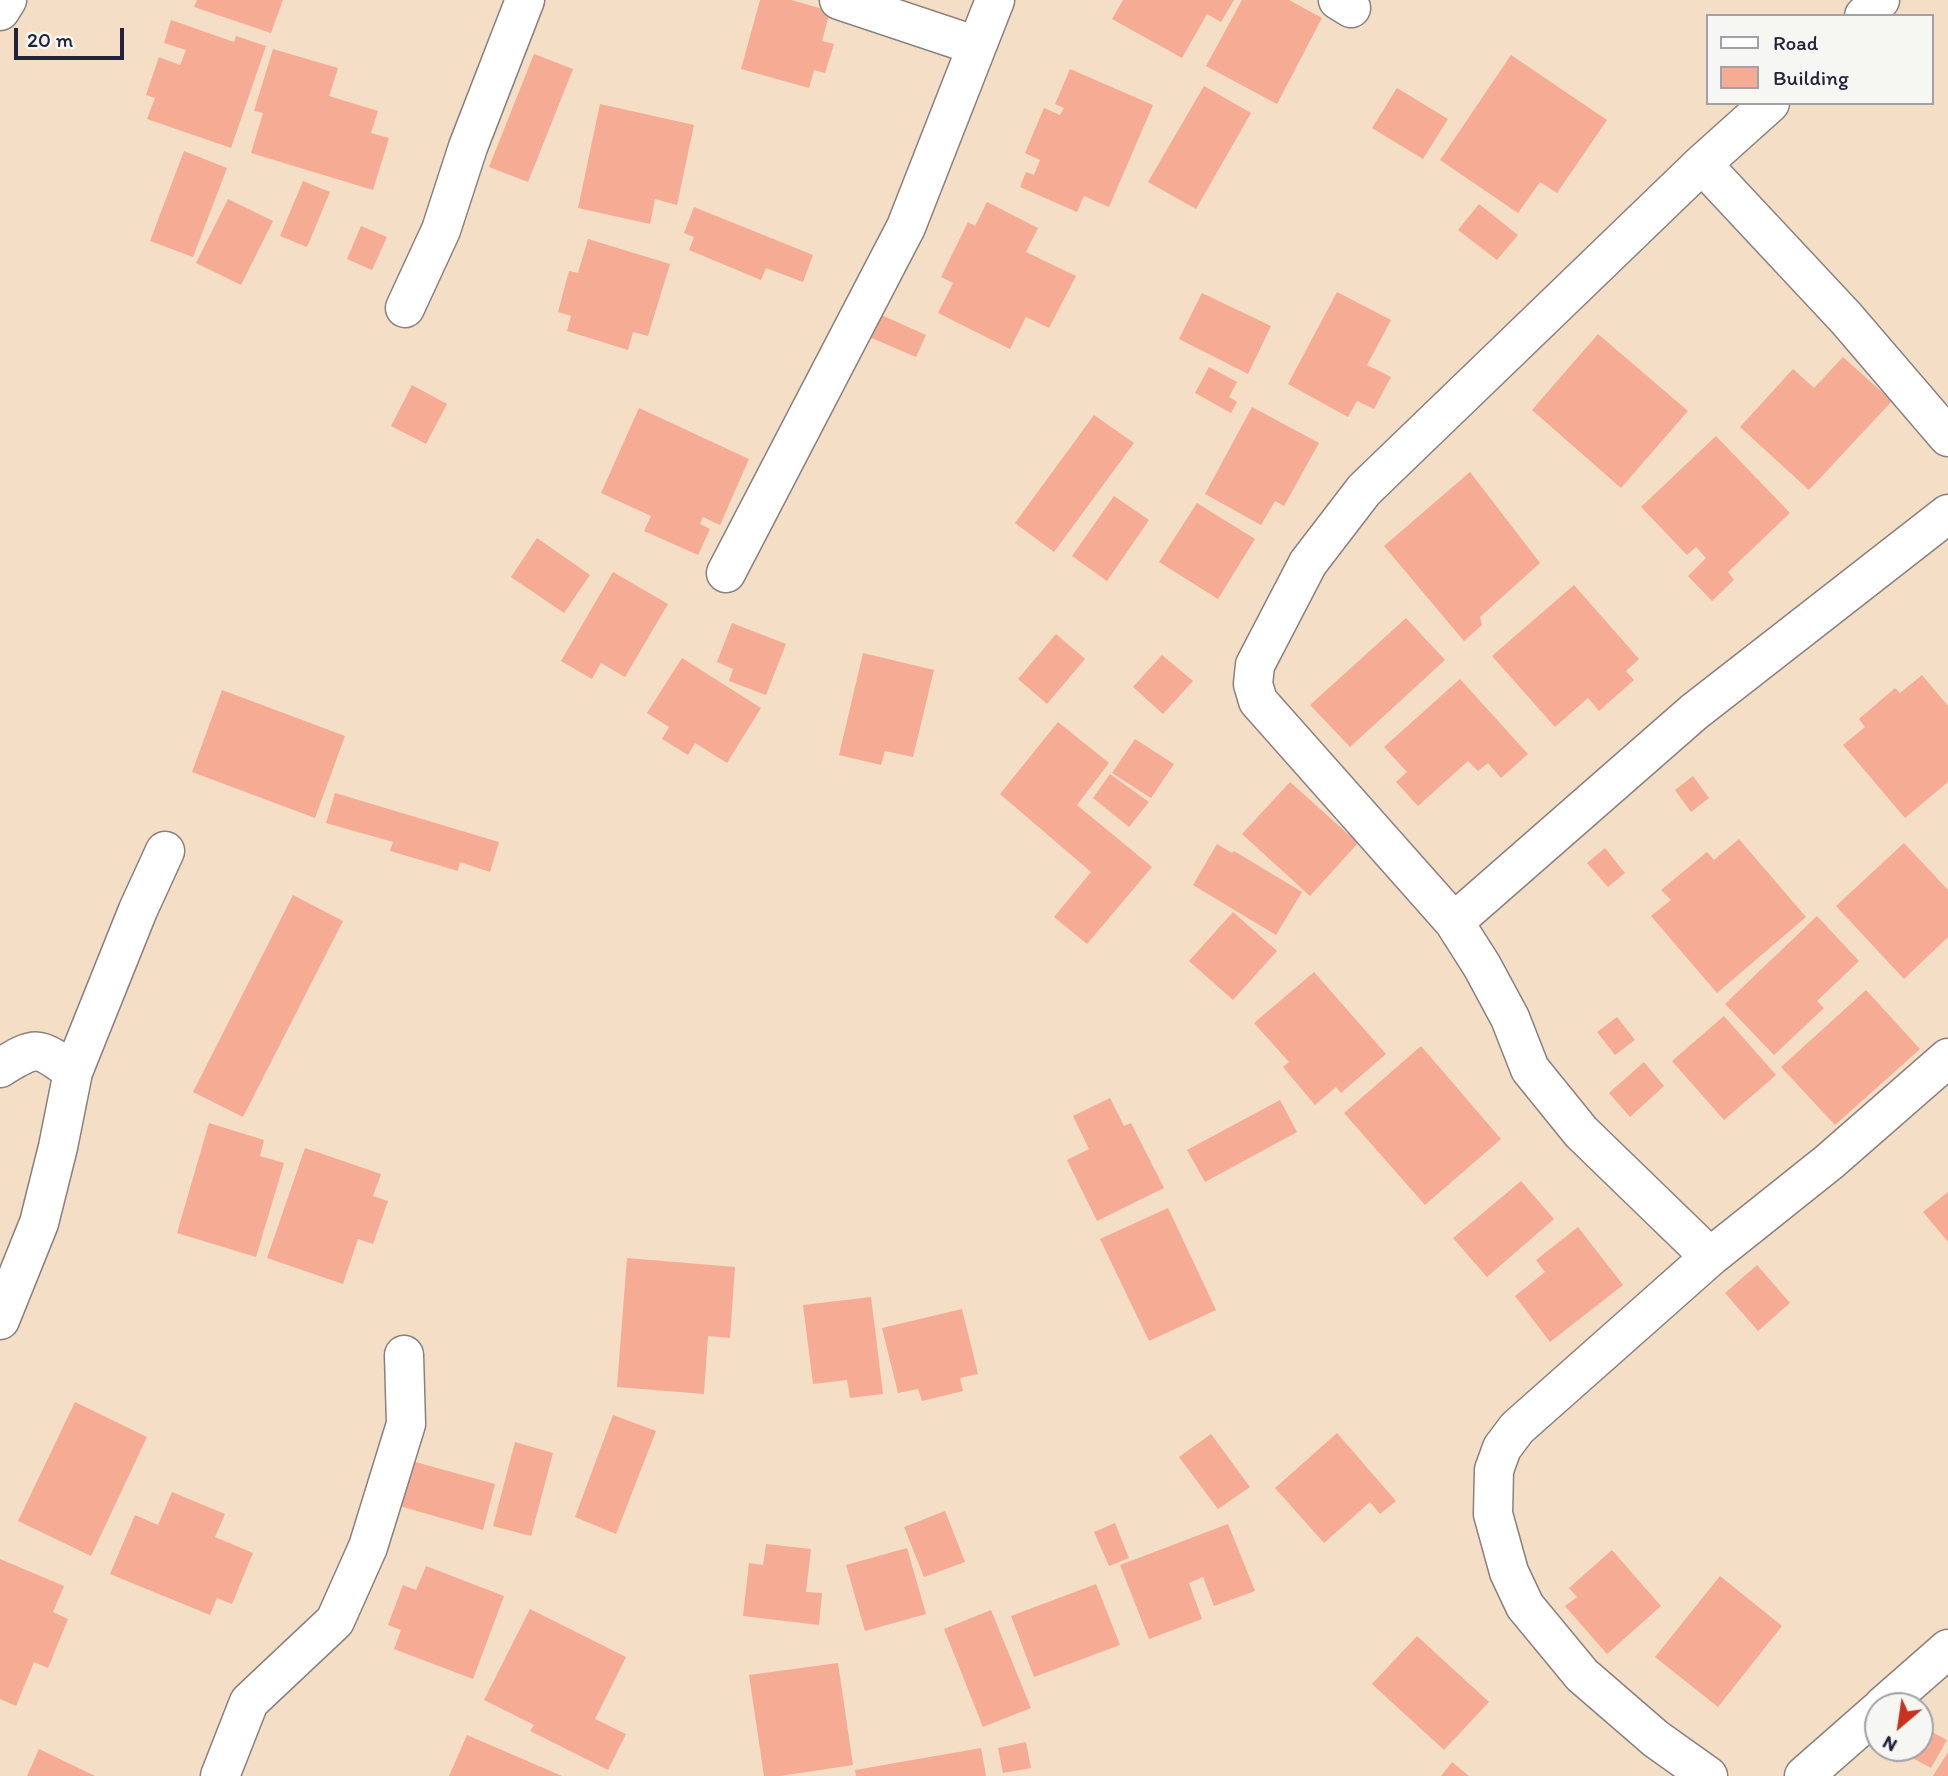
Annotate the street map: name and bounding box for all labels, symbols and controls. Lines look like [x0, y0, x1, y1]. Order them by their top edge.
scale bar [18, 14, 128, 58]
legend [1706, 14, 1934, 105]
text: 20 m [27, 27, 73, 52]
text: Road [1773, 30, 1818, 55]
text: Building [1773, 65, 1849, 90]
north arrow [1864, 1692, 1934, 1762]
text: N [1878, 1731, 1901, 1757]

